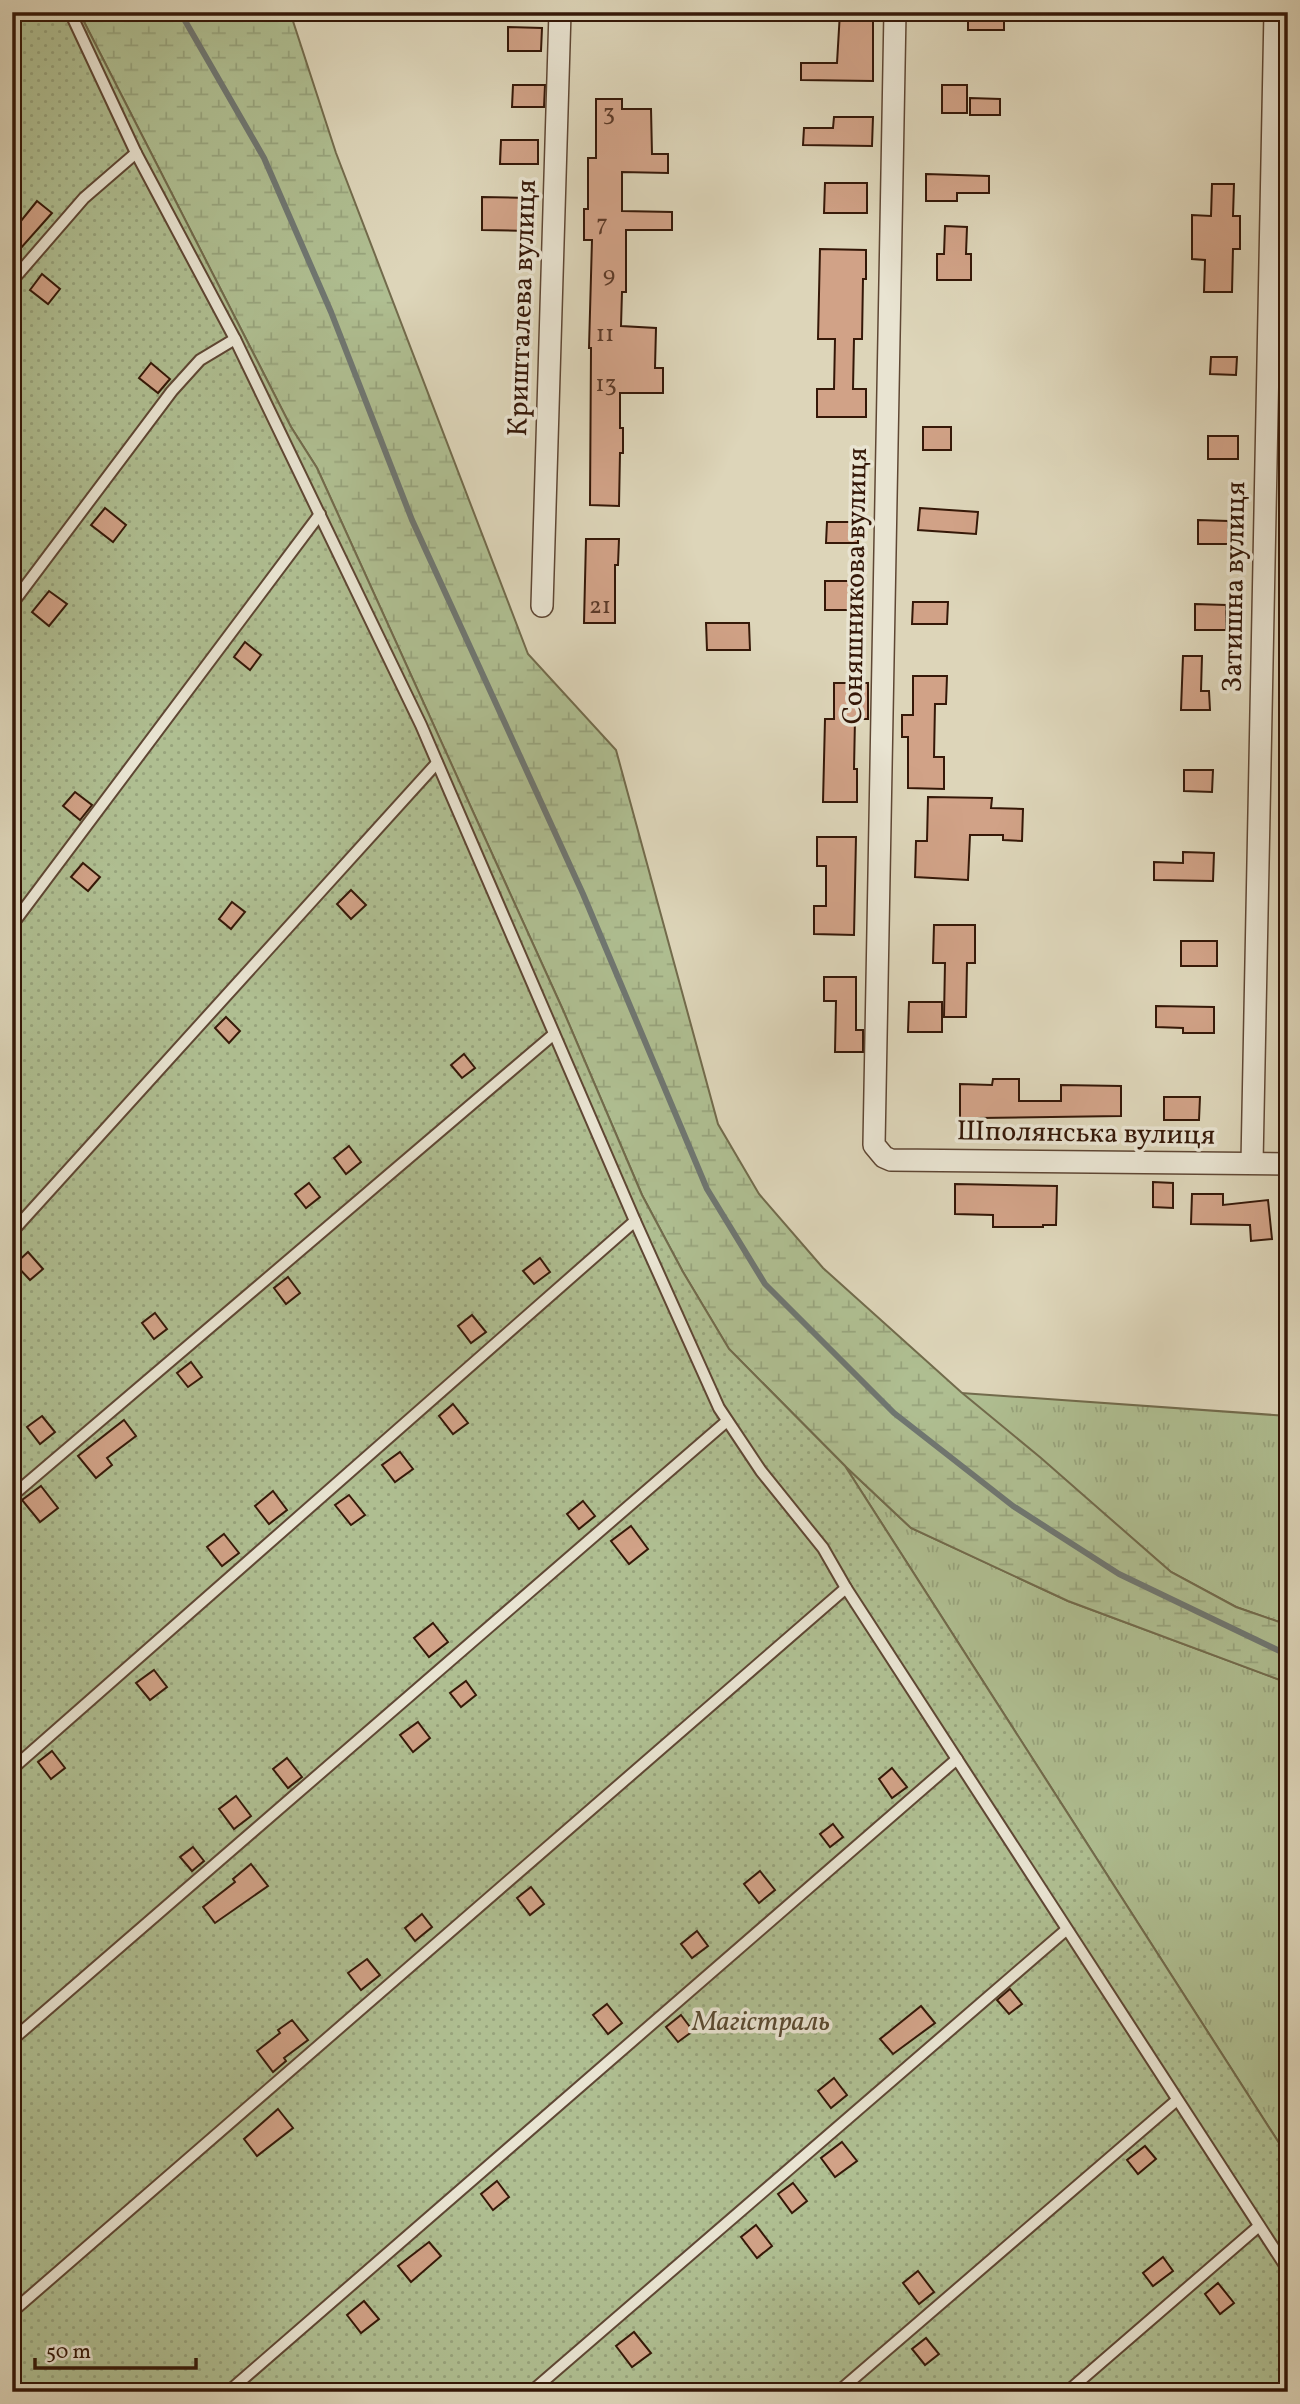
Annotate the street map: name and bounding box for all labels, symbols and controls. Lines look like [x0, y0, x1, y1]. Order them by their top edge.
house number: 3 [603, 97, 615, 131]
street label: Кришталева вулиця [499, 179, 547, 437]
house number: 7 [596, 208, 608, 242]
house number: 9 [603, 259, 615, 293]
house number: 11 [596, 318, 614, 352]
house number: 13 [595, 368, 617, 402]
street label: Соняшникова вулиця [834, 447, 878, 725]
street label: Затишна вулиця [1214, 481, 1256, 693]
house number: 21 [589, 590, 611, 624]
street label: Шполянська вулиця [956, 1112, 1216, 1156]
park label: Магістраль [691, 2003, 830, 2042]
scale bar [35, 2327, 196, 2371]
text: 50 m [46, 2338, 91, 2367]

